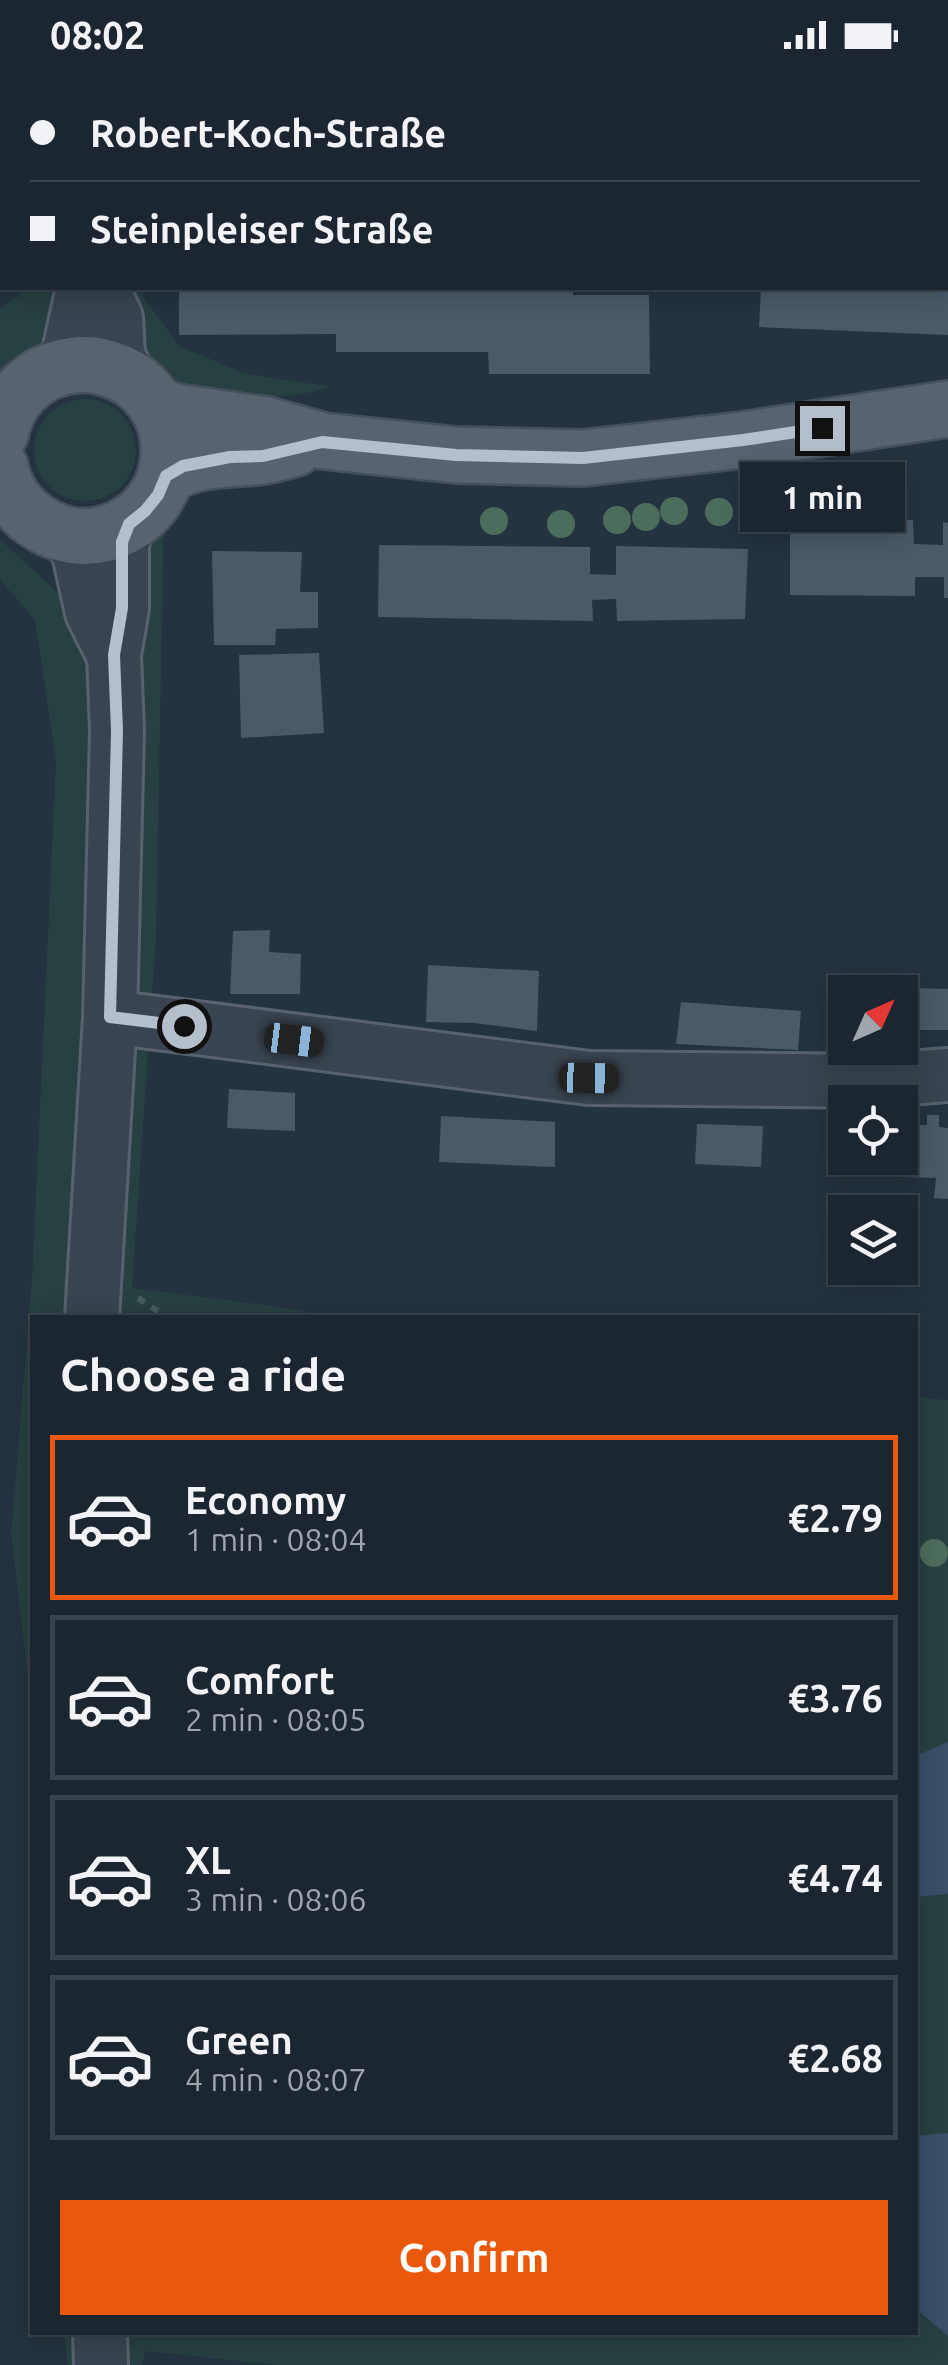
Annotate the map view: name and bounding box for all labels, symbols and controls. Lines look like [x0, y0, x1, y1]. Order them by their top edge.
text: 08:02 [50, 14, 145, 56]
text: Robert-Koch-Straße [90, 112, 446, 154]
text: Steinpleiser Straße [90, 208, 434, 250]
route end [800, 406, 845, 451]
callout: 1 min [740, 463, 904, 533]
text: 1 min [782, 479, 863, 515]
north arrow [828, 975, 918, 1065]
map controls [828, 975, 918, 1285]
route start [162, 1004, 207, 1049]
car [262, 1021, 326, 1059]
car [559, 1062, 619, 1094]
button: locate [828, 1085, 918, 1175]
button: layers [828, 1195, 918, 1285]
text: Choose a ride [60, 1349, 346, 1400]
icon: car [65, 1473, 155, 1563]
text: Economy [185, 1479, 346, 1521]
text: €2.79 [788, 1497, 883, 1539]
text: 1 min · 08:04 [185, 1521, 367, 1557]
icon: car [65, 1653, 155, 1743]
text: Comfort [185, 1659, 335, 1701]
text: €3.76 [788, 1677, 883, 1719]
text: 2 min · 08:05 [185, 1701, 367, 1737]
icon: car [65, 1833, 155, 1923]
text: XL [185, 1839, 231, 1881]
text: €4.74 [788, 1857, 883, 1899]
text: 3 min · 08:06 [185, 1881, 367, 1917]
icon: car [65, 2013, 155, 2103]
text: Green [185, 2019, 293, 2061]
text: €2.68 [788, 2037, 883, 2079]
text: 4 min · 08:07 [185, 2061, 367, 2097]
button: Confirm [60, 2200, 888, 2315]

